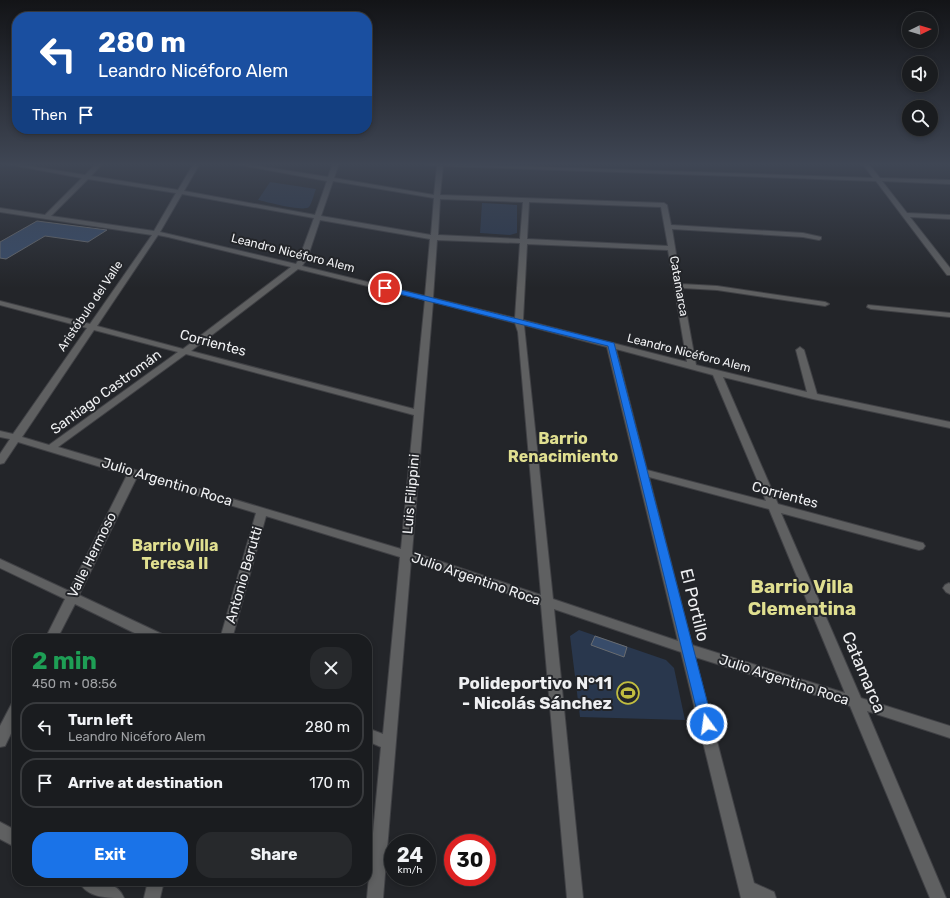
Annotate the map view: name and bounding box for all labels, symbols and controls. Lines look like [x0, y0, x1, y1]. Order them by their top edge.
north arrow [902, 12, 938, 48]
map controls [902, 12, 938, 136]
text: 280 m [98, 26, 186, 59]
icon: left [32, 28, 84, 80]
button: sound [902, 56, 938, 92]
text: Leandro Nicéforo Alem [98, 60, 288, 82]
button: search [902, 100, 938, 136]
icon: arrive [75, 104, 97, 126]
text: Then [32, 106, 67, 124]
street label: Leandro Nicéforo Alem [230, 231, 356, 275]
street label: Catamarca [667, 255, 691, 317]
street label: Aristóbulo del Valle [55, 258, 126, 354]
pin [368, 271, 402, 305]
icon: arrive [374, 277, 396, 299]
street label: Corrientes [178, 326, 248, 360]
street label: Leandro Nicéforo Alem [626, 331, 752, 375]
street label: Santiago Castromán [47, 346, 165, 438]
district label: Barrio Renacimiento [508, 429, 618, 466]
street label: Luis Filippini [399, 453, 423, 535]
street label: Julio Argentino Roca [100, 454, 234, 510]
street label: Corrientes [750, 478, 820, 512]
street label: Valle Hermoso [64, 509, 120, 601]
street label: Antonio Berutti [222, 525, 266, 625]
district label: Barrio Villa Teresa II [132, 536, 218, 573]
street label: Julio Argentino Roca [409, 549, 543, 609]
street label: El Portillo [676, 566, 714, 644]
district label: Barrio Villa Clementina [748, 575, 856, 620]
street label: Catamarca [838, 628, 890, 716]
text: 2 min [32, 647, 97, 675]
button: close [310, 647, 352, 689]
street label: Julio Argentino Roca [717, 651, 851, 709]
place label: Polideportivo N°11 - Nicolás Sánchez [458, 673, 612, 713]
text: 450 m · 08:56 [32, 676, 117, 691]
sports icon: Polideportivo N°11 - Nicolás Sánchez [615, 680, 641, 706]
position arrow [686, 703, 728, 745]
text: Turn left [68, 711, 133, 729]
icon: left [34, 716, 56, 738]
text: 280 m [305, 718, 350, 736]
text: Leandro Nicéforo Alem [68, 729, 205, 744]
icon: arrive [34, 772, 56, 794]
text: Arrive at destination [68, 774, 223, 792]
text: 170 m [309, 774, 350, 792]
button: Exit [32, 832, 188, 878]
button: Share [196, 832, 352, 878]
speed limit sign: 30 [444, 834, 496, 886]
text: 24 [397, 843, 423, 867]
text: km/h [398, 864, 422, 876]

